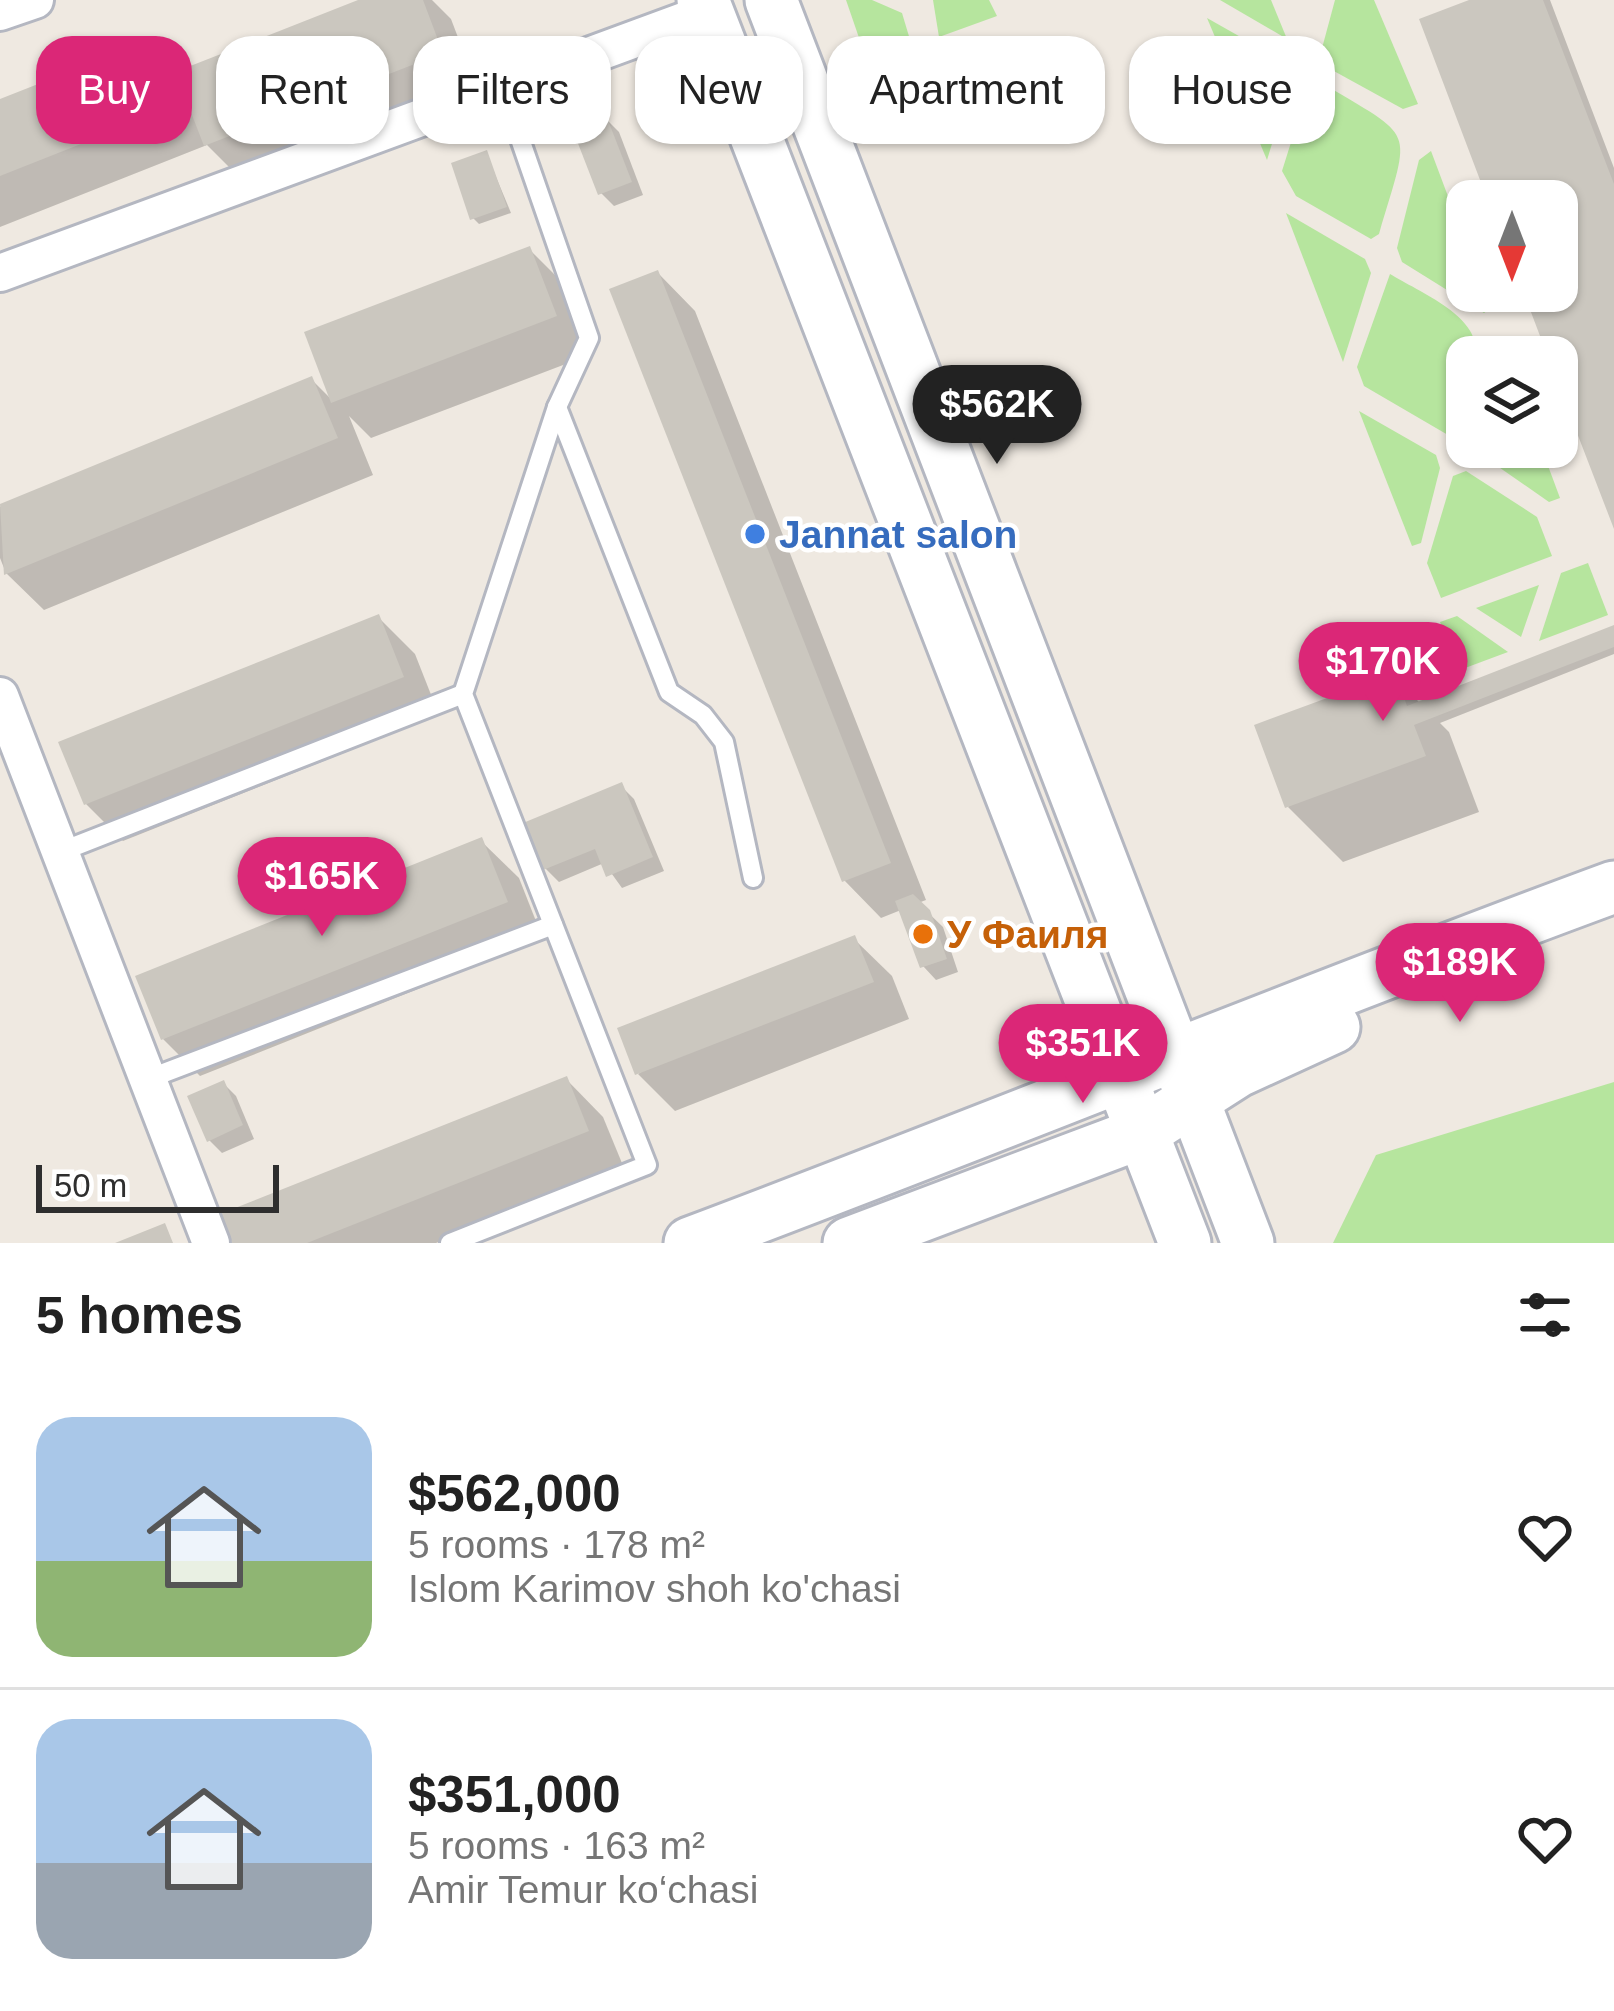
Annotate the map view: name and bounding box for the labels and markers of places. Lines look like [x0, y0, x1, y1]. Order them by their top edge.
pin: $562K [913, 365, 1081, 467]
place label: Jannat salon [779, 513, 1017, 556]
marker: Jannat salon [742, 521, 768, 547]
pin: $170K [1299, 622, 1467, 724]
pin: $165K [238, 837, 406, 939]
place label: У Фаиля [947, 913, 1109, 956]
marker: У Фаиля [910, 921, 936, 947]
pin: $189K [1376, 923, 1544, 1025]
pin: $351K [999, 1004, 1167, 1106]

